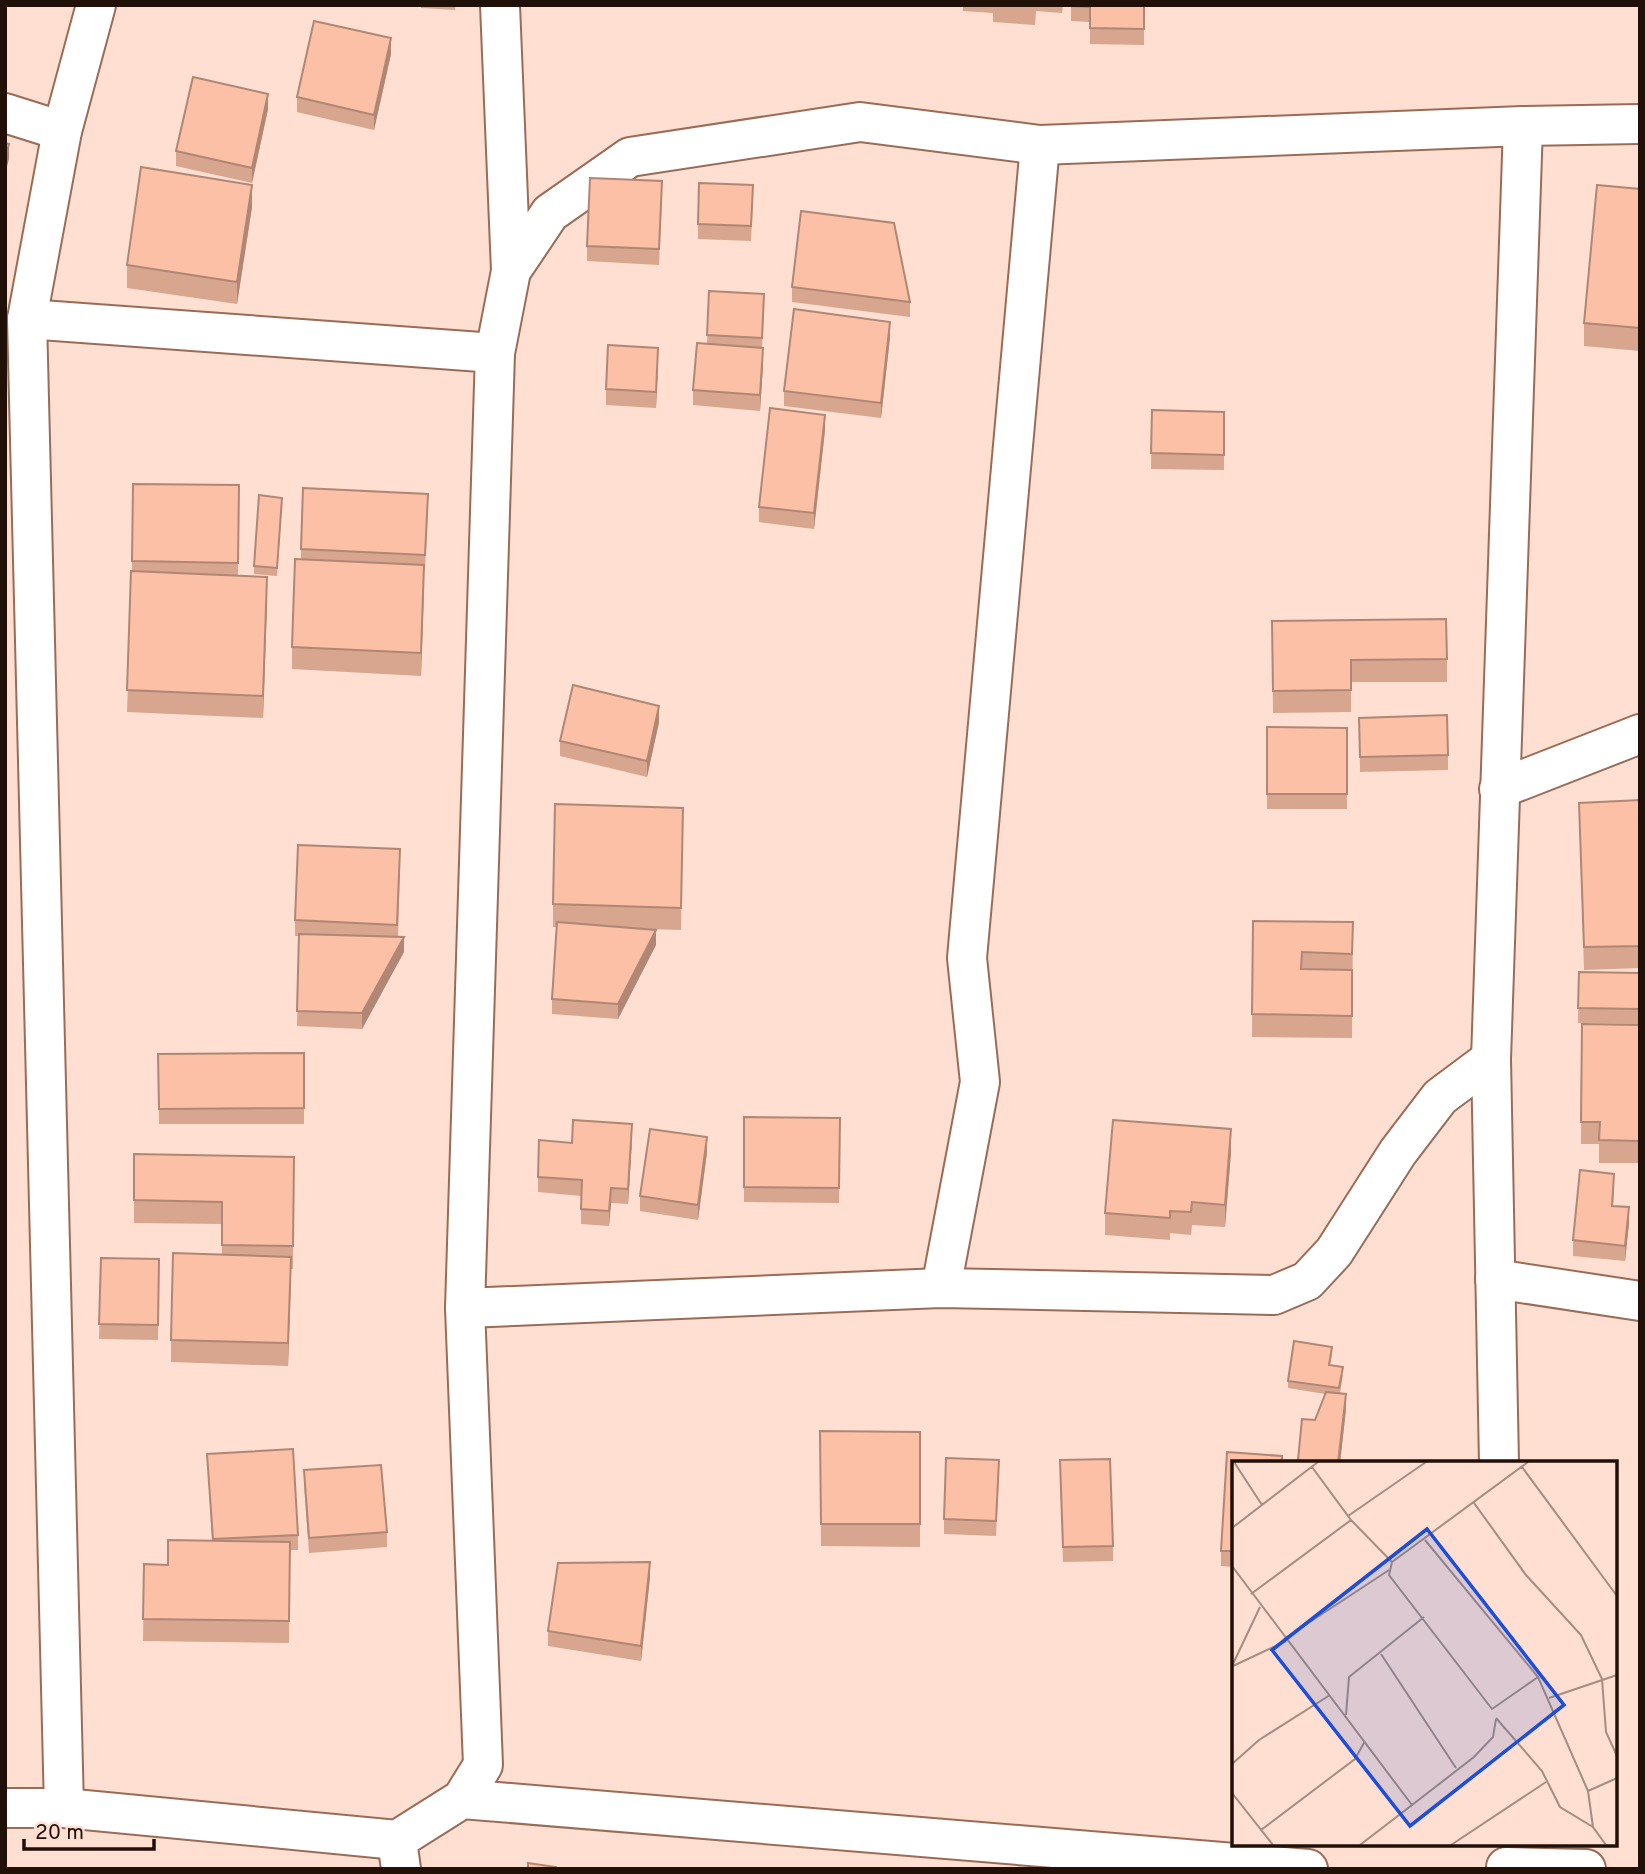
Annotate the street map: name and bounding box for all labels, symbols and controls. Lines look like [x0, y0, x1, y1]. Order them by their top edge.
inset map [1232, 1461, 1617, 1846]
scale bar [24, 1808, 154, 1852]
text: 20 m [35, 1820, 84, 1847]

